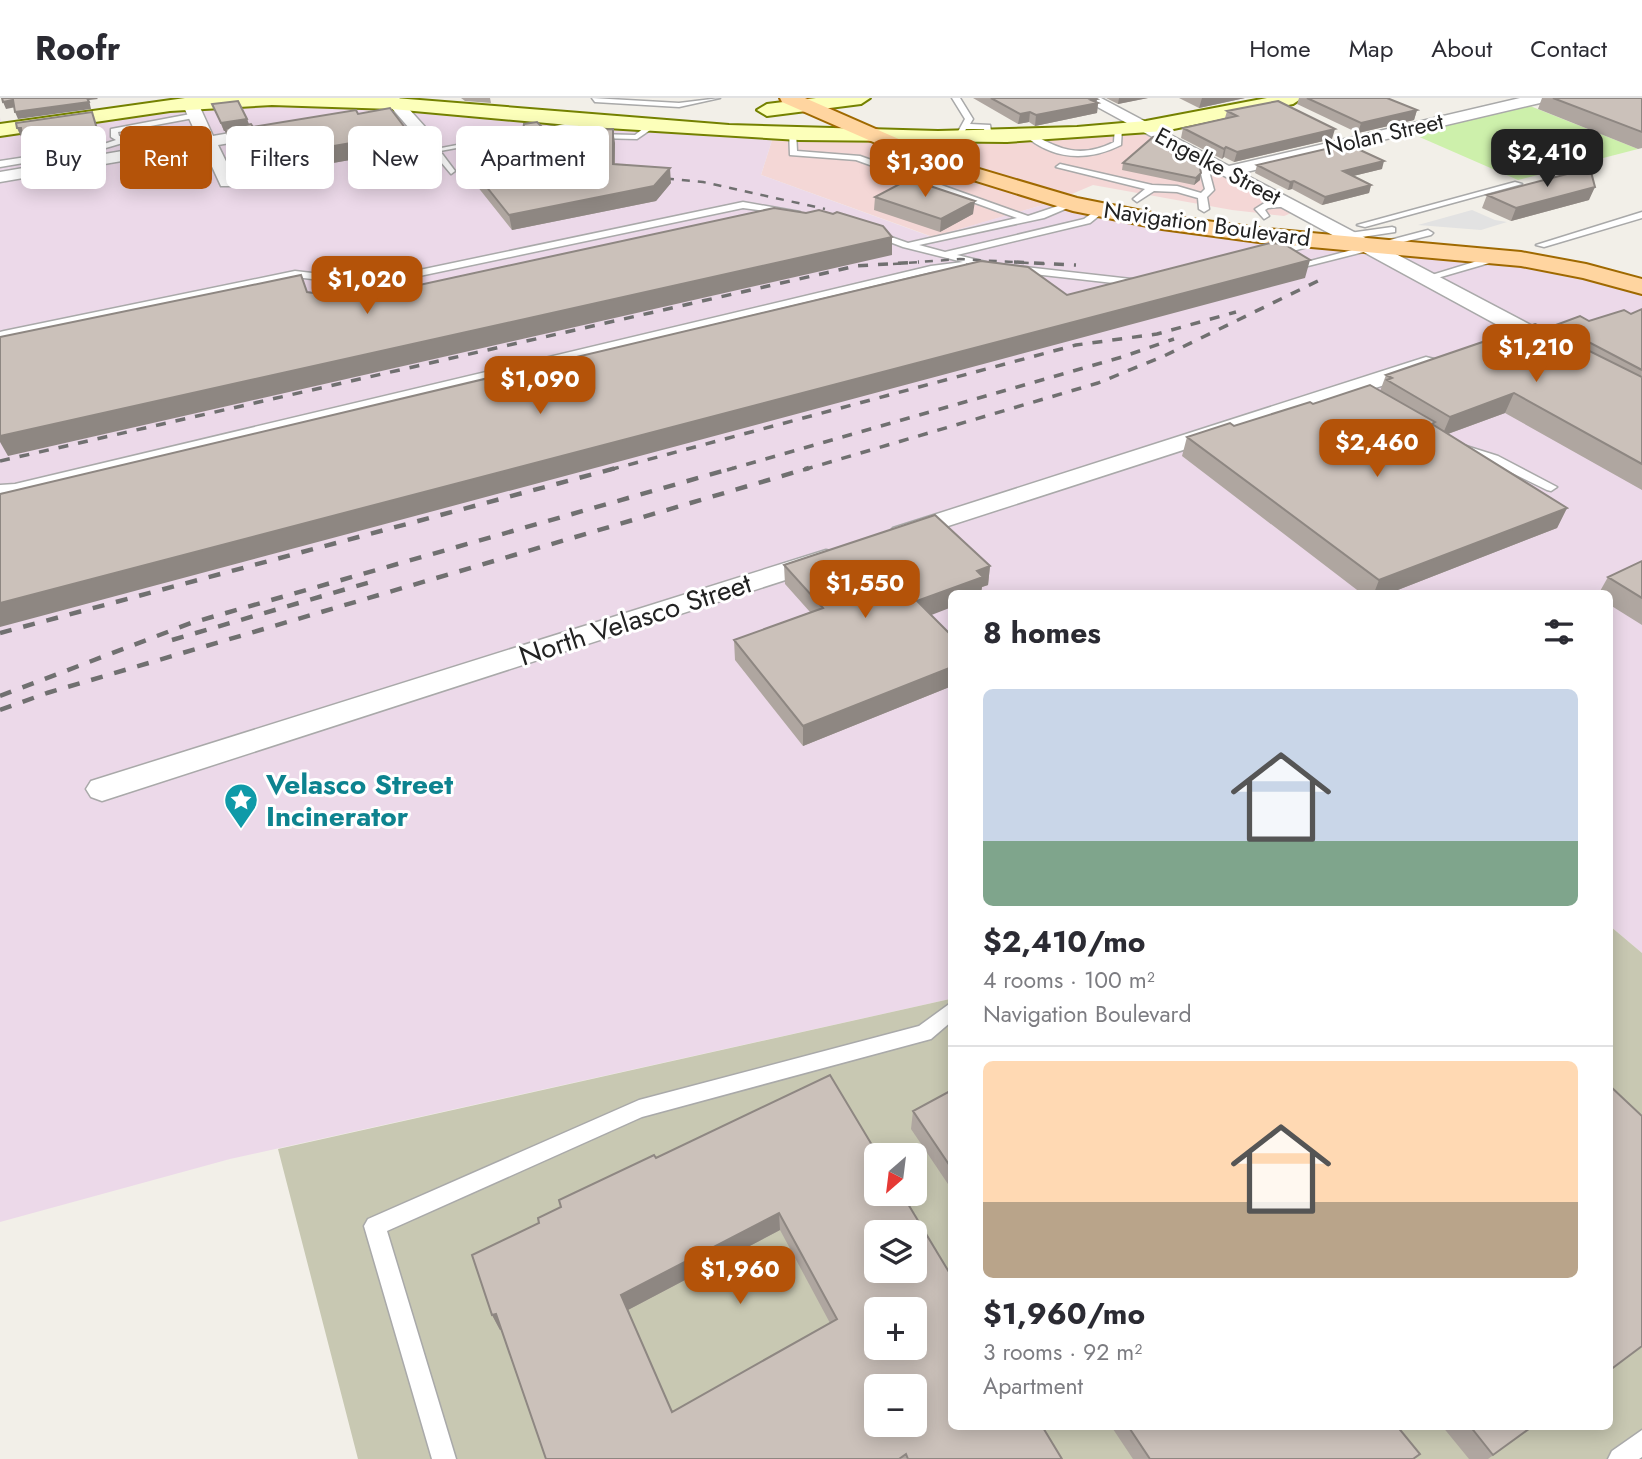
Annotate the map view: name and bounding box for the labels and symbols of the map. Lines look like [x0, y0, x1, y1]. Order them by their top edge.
street label: Nolan Street [1321, 104, 1447, 164]
street label: Engelke Street [1149, 119, 1287, 214]
pin: $2,410 [1490, 130, 1604, 189]
pin: $1,300 [868, 140, 982, 199]
street label: Navigation Boulevard [1101, 193, 1313, 255]
pin: $1,020 [310, 256, 424, 316]
pin: $1,210 [1479, 324, 1593, 384]
pin: $1,090 [483, 356, 597, 416]
pin: $2,460 [1320, 420, 1434, 479]
pin: $1,550 [808, 560, 922, 620]
street label: North Velasco Street [514, 562, 757, 676]
place label: Velasco Street Incinerator [265, 764, 453, 837]
place icon: Velasco Street Incinerator [222, 781, 260, 830]
north arrow [864, 1143, 928, 1206]
pin: $1,960 [683, 1246, 797, 1306]

